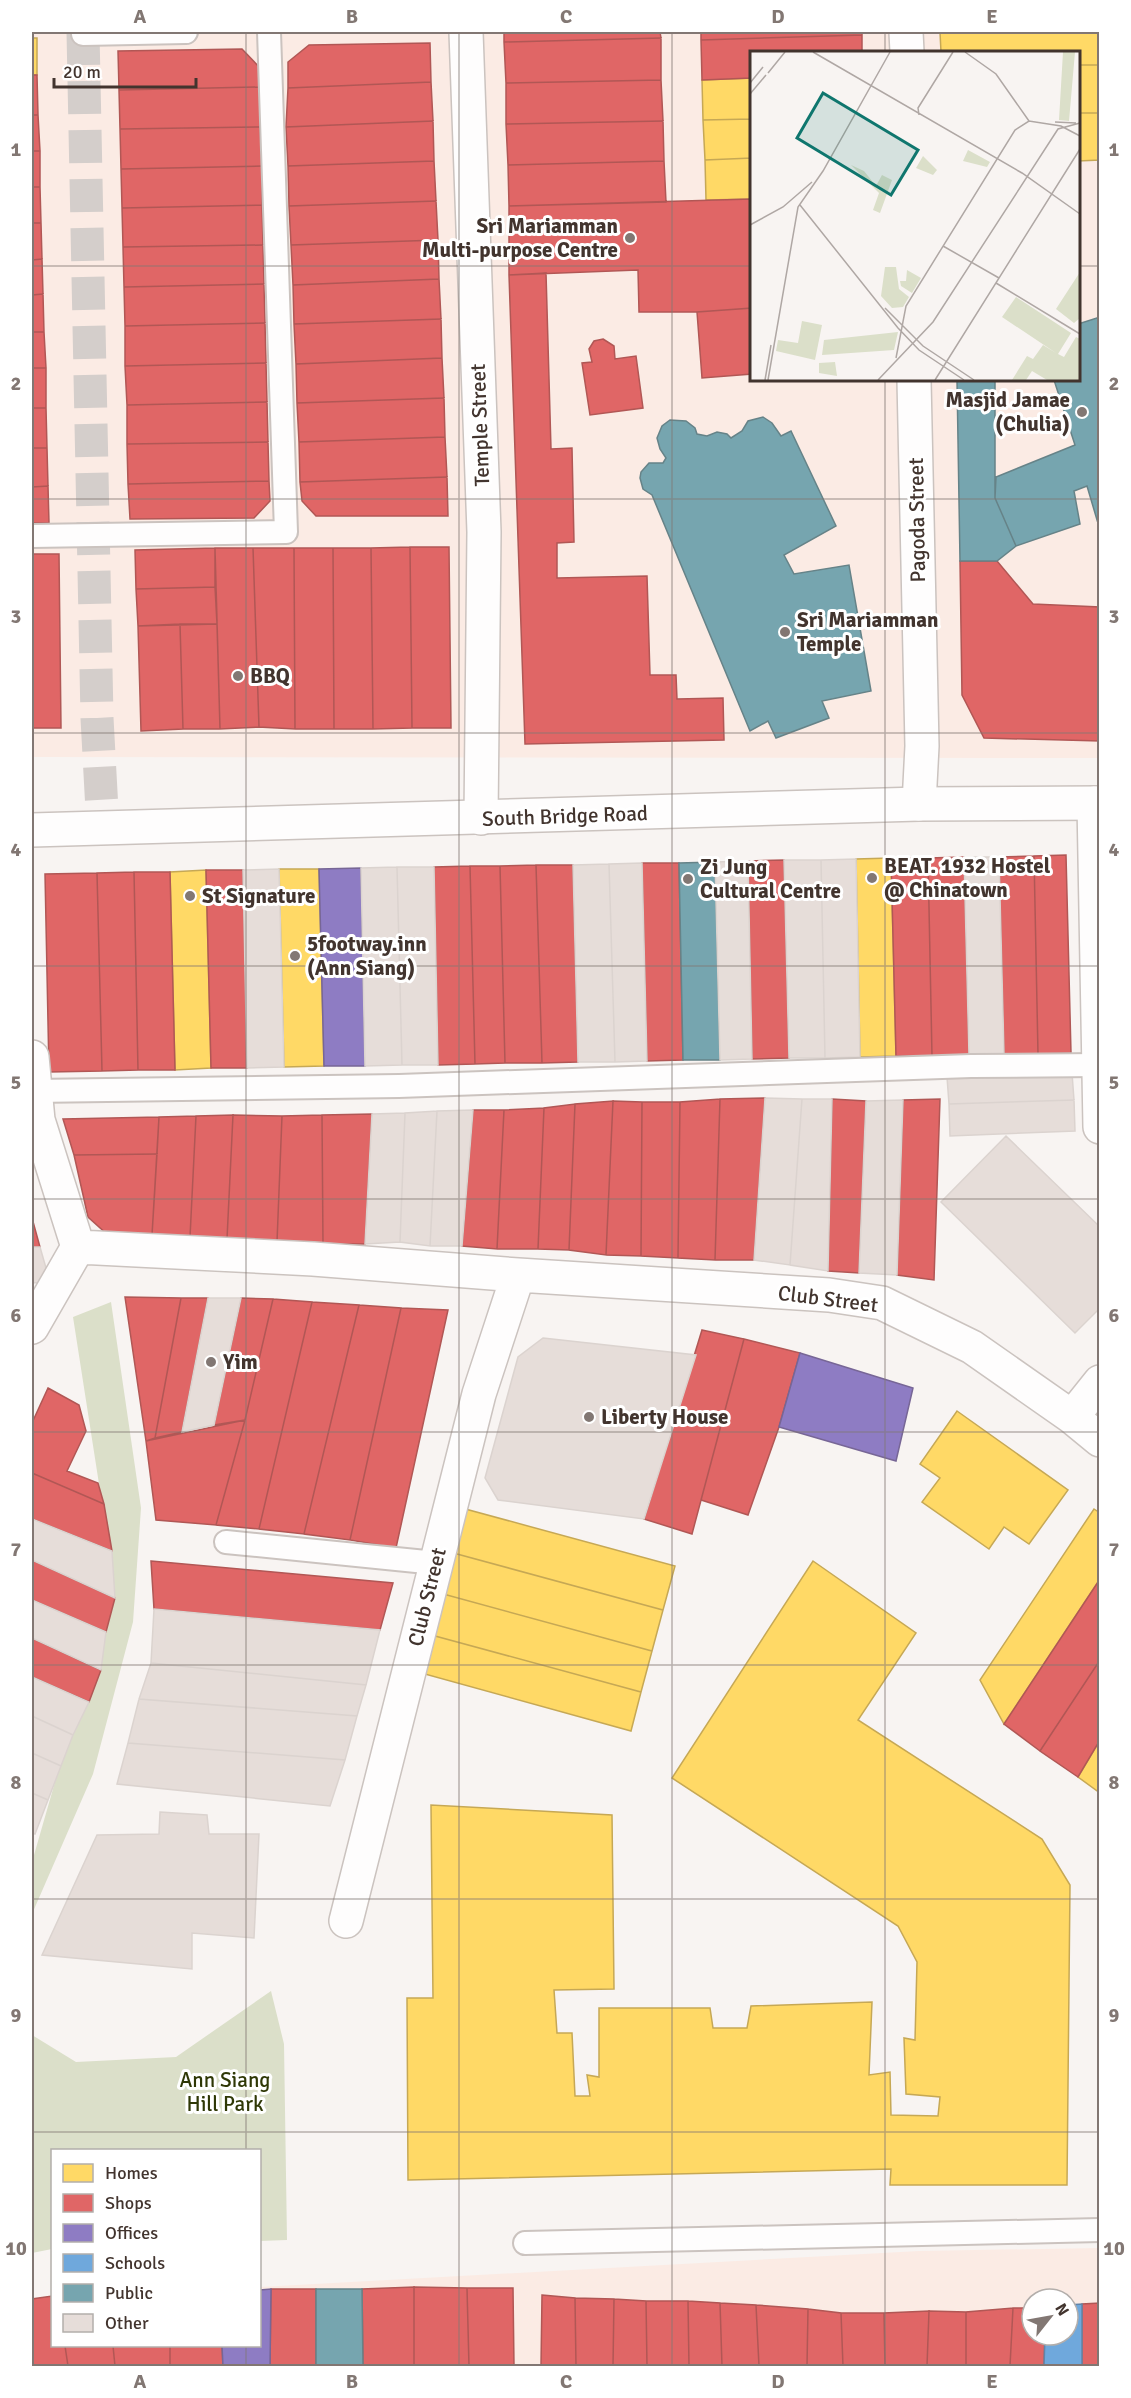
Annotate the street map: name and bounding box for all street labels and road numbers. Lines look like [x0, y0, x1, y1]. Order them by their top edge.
street label: Temple Street [465, 363, 495, 487]
street label: Pagoda Street [903, 457, 931, 583]
street label: South Bridge Road [482, 800, 648, 832]
street label: Club Street [777, 1280, 879, 1318]
street label: Club Street [402, 1545, 452, 1649]

